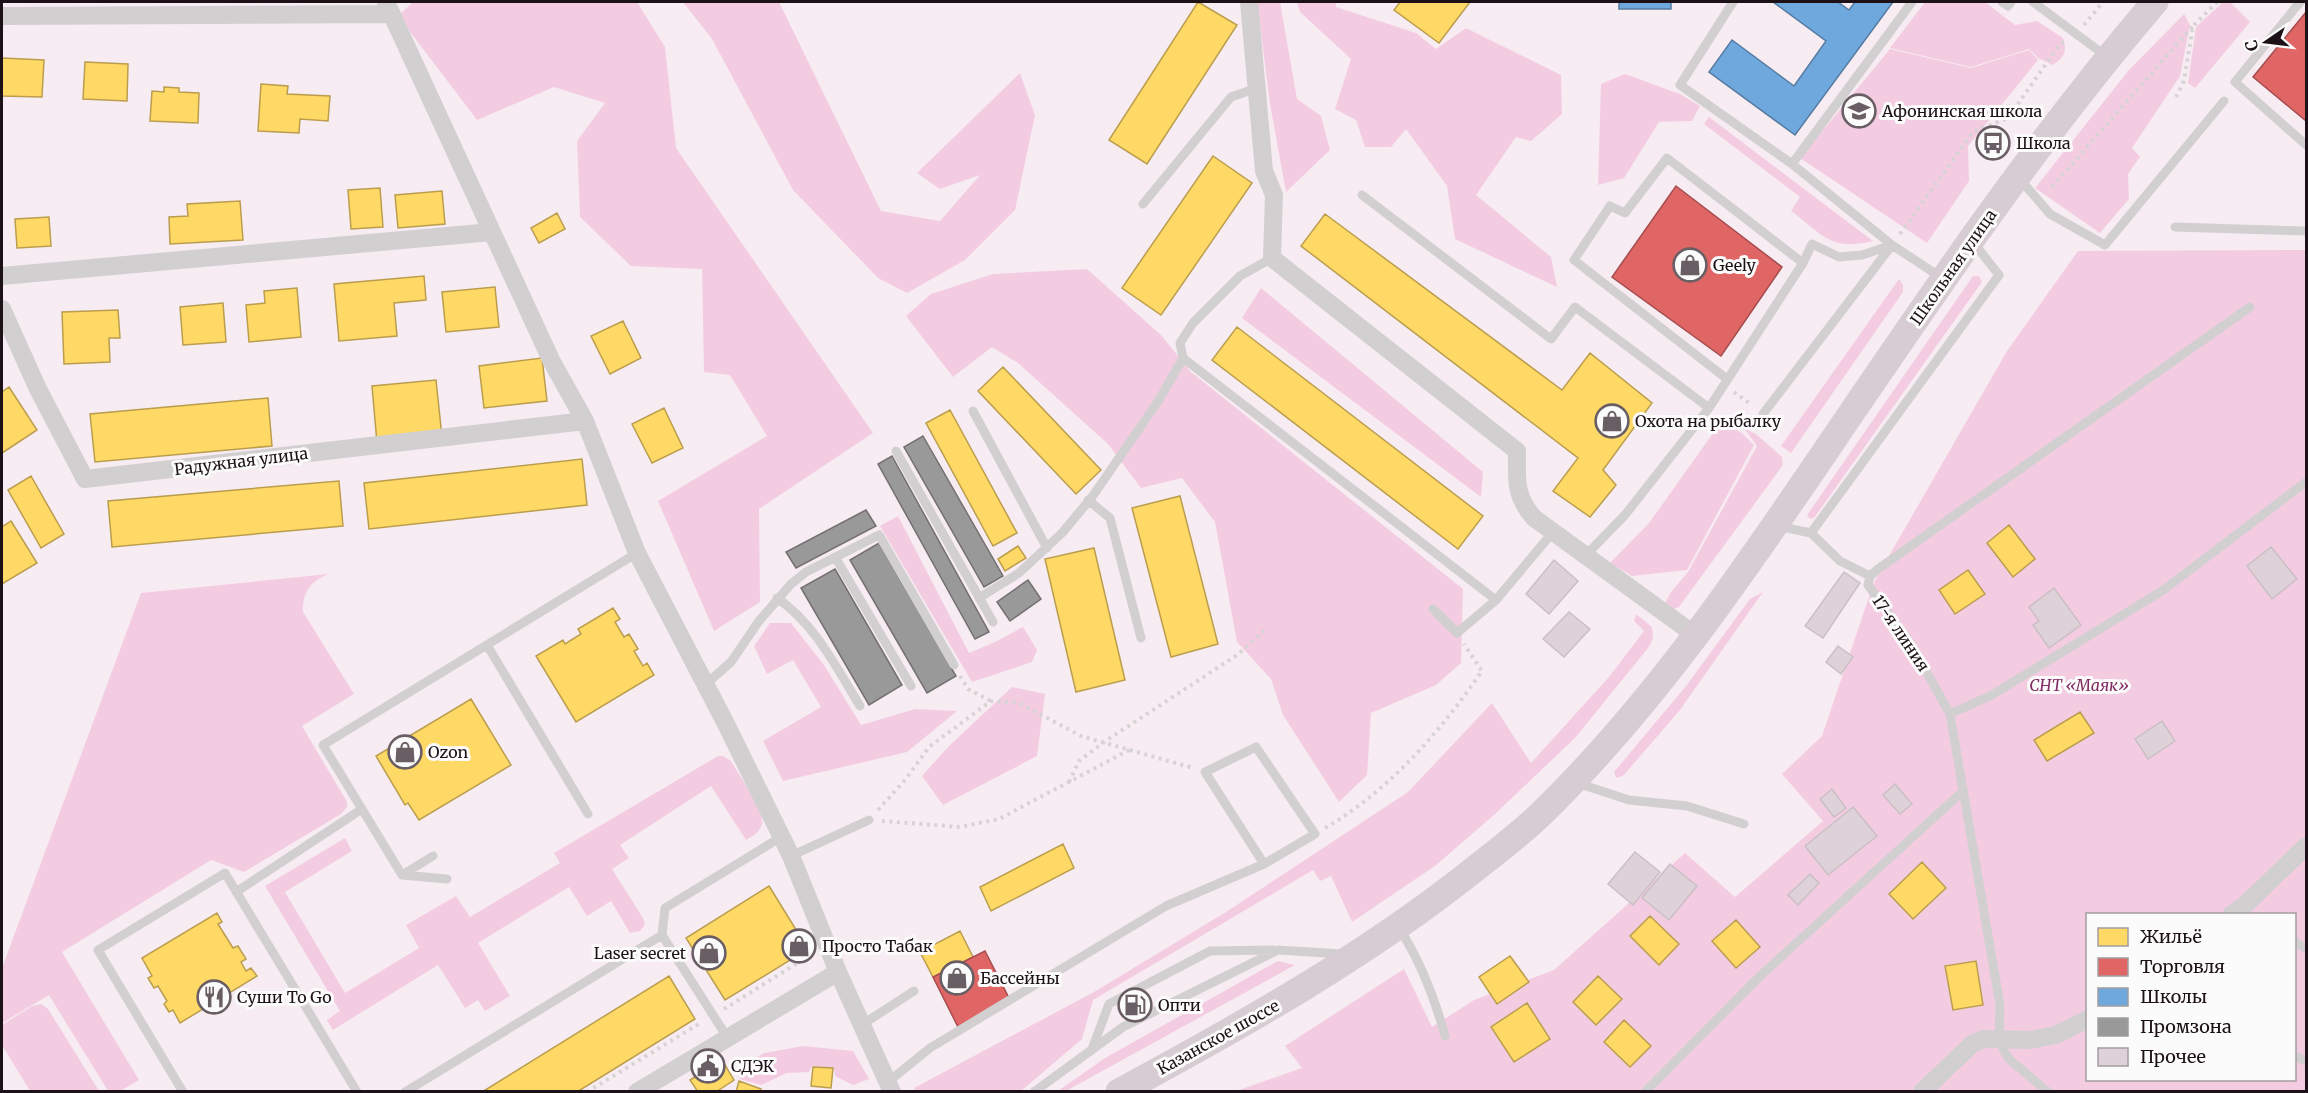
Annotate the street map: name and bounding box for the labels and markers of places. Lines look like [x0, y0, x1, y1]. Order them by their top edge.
school or university icon: Афонинская школа [1841, 93, 1877, 129]
place label: Афонинская школа [1881, 101, 2043, 121]
bus stop icon: Школа [1975, 125, 2011, 161]
place label: Школа [2016, 133, 2071, 153]
shop icon: Geely [1672, 247, 1708, 283]
place label: Geely [1713, 255, 1757, 275]
shop icon: Охота на рыбалку [1594, 403, 1630, 439]
place label: Охота на рыбалку [1635, 411, 1782, 431]
shop icon: Ozon [387, 734, 423, 770]
place label: Ozon [428, 742, 468, 762]
shop icon: Просто Табак [781, 928, 817, 964]
shop icon: Laser secret [691, 935, 727, 971]
place label: Просто Табак [822, 936, 933, 956]
place label: Laser secret [594, 943, 687, 963]
shop icon: Бассейны [939, 960, 975, 996]
place label: Бассейны [980, 968, 1060, 988]
restaurant icon: Суши To Go [196, 979, 232, 1015]
place label: Суши To Go [237, 987, 332, 1007]
fuel station icon: Опти [1117, 987, 1153, 1023]
place label: Опти [1158, 995, 1201, 1015]
public building icon: СДЭК [690, 1048, 726, 1084]
place label: СДЭК [731, 1056, 775, 1076]

